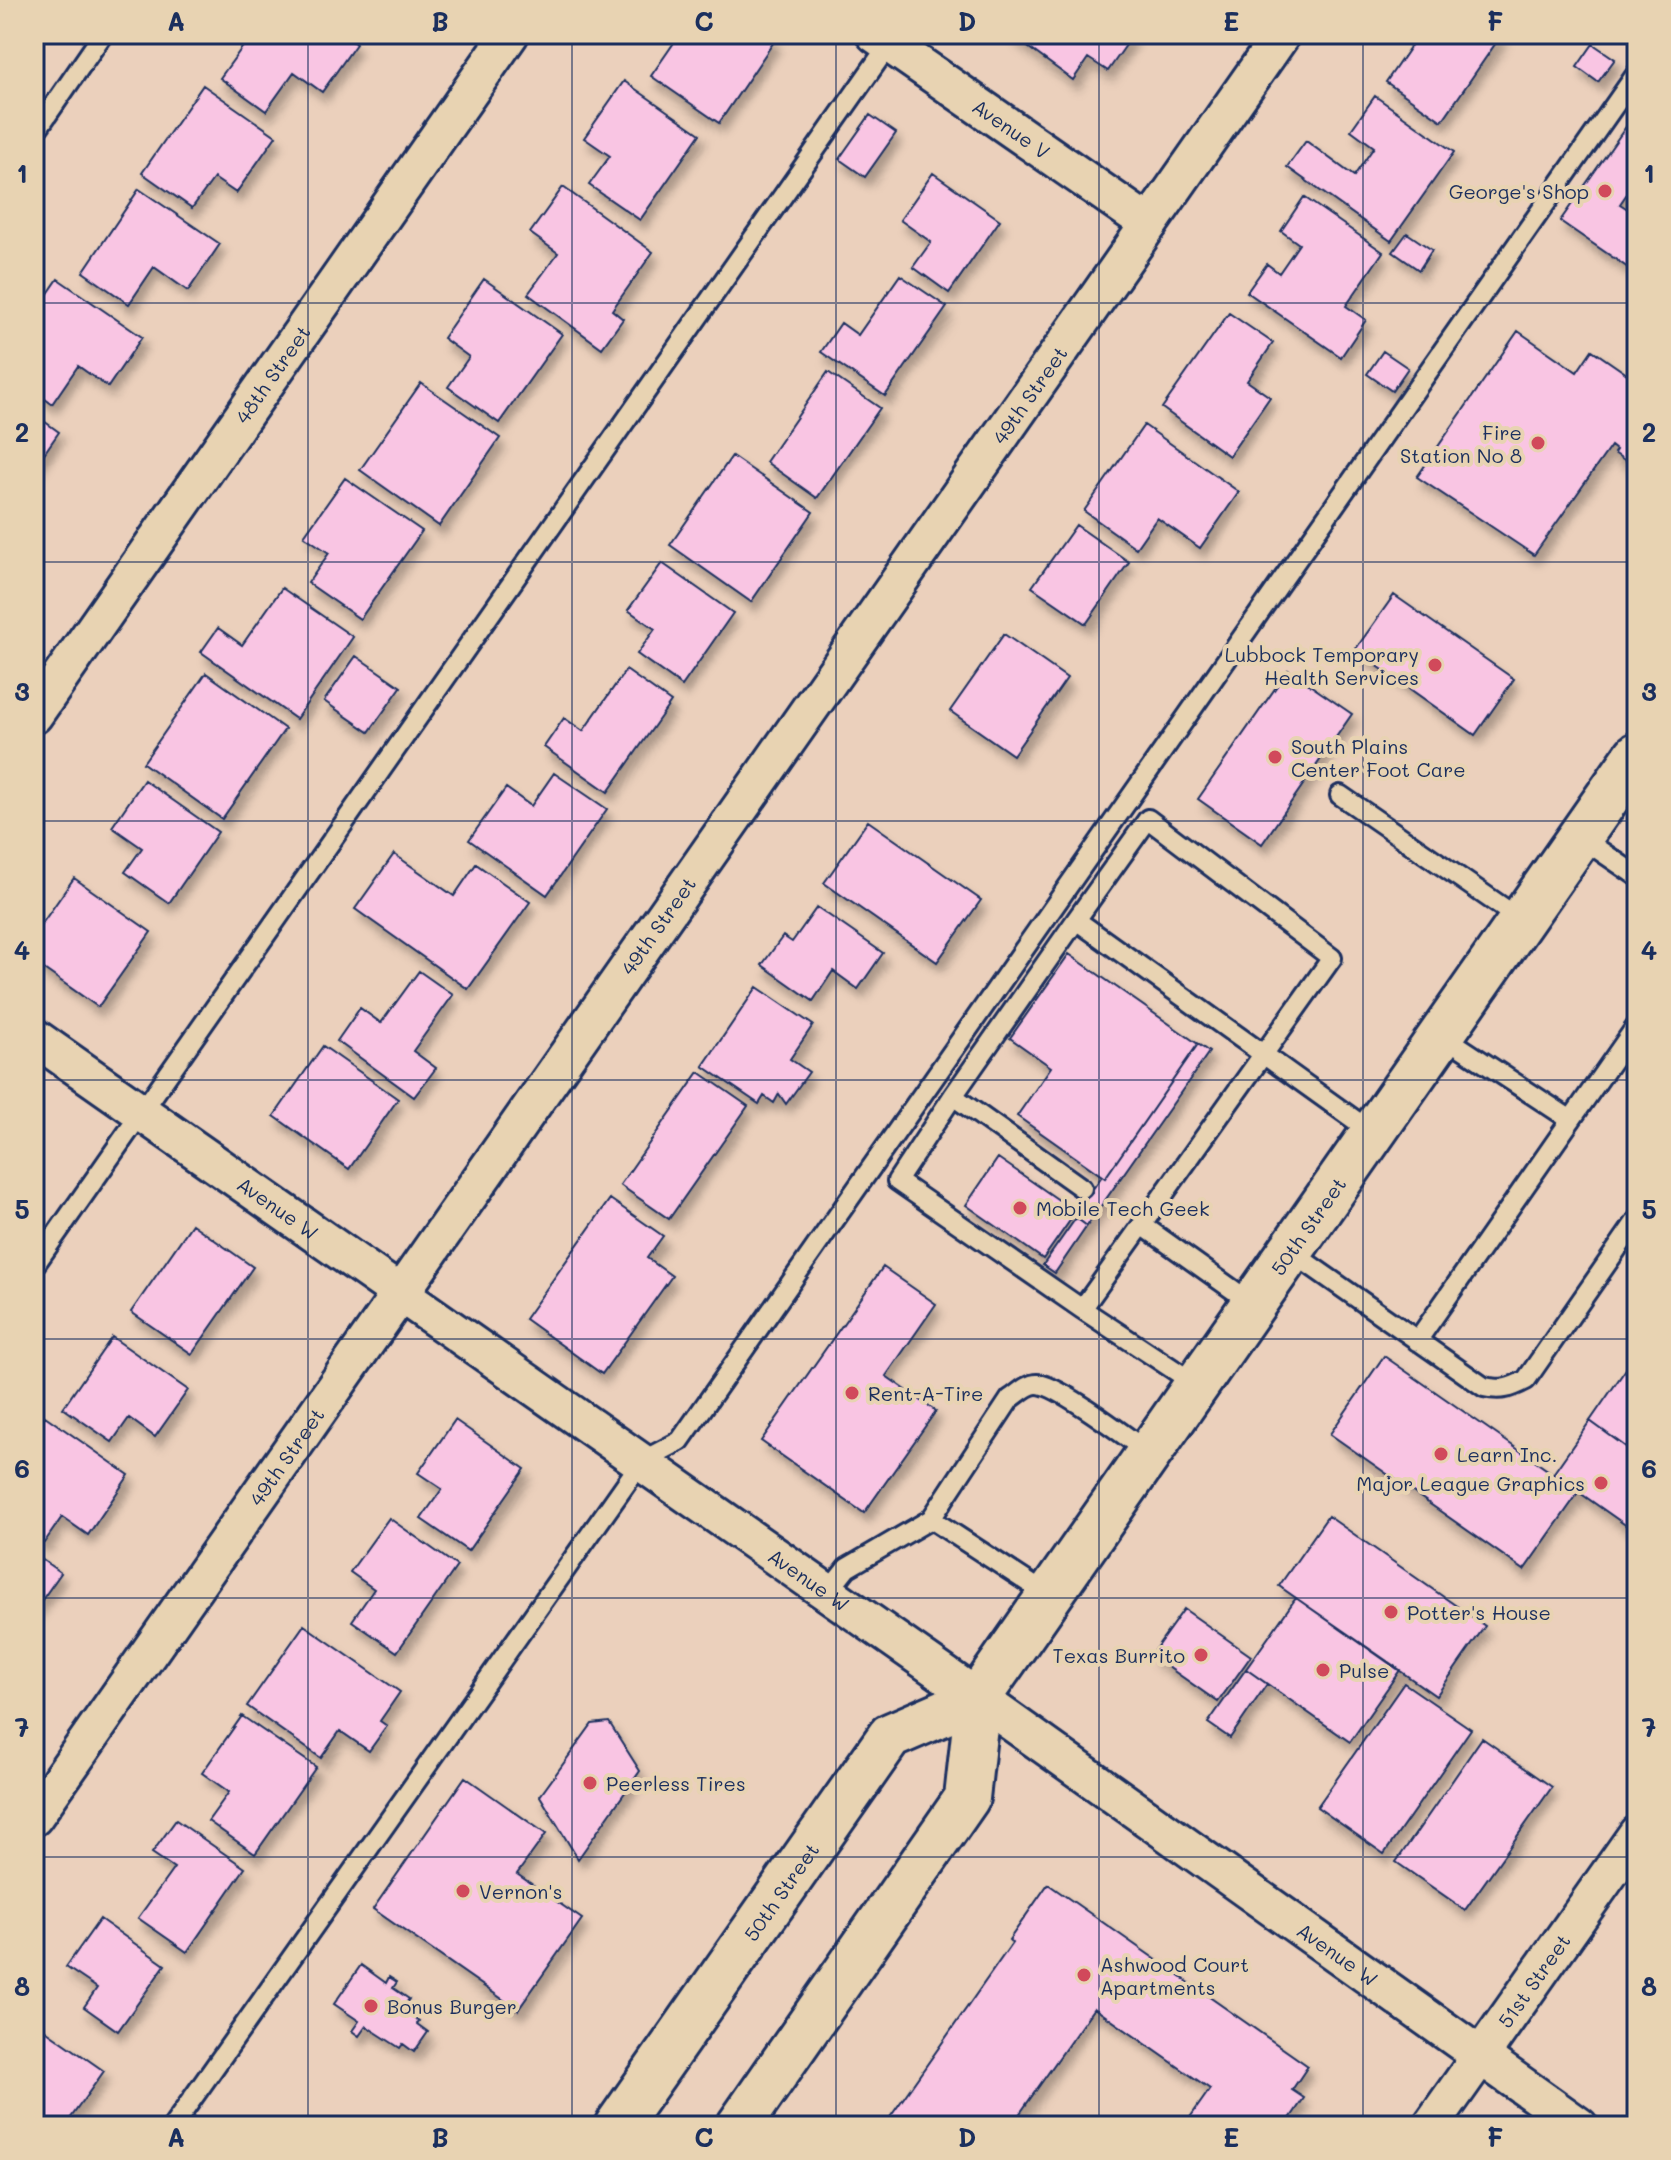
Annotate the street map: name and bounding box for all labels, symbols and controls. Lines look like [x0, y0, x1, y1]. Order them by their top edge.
text: A [167, 4, 185, 38]
text: B [431, 4, 449, 38]
text: C [694, 4, 714, 38]
text: D [958, 4, 976, 38]
text: E [1223, 4, 1239, 38]
text: F [1487, 4, 1503, 38]
street label: Avenue V [968, 93, 1055, 165]
text: 1 [16, 156, 28, 190]
text: 1 [1643, 156, 1655, 190]
place label: George's Shop [1449, 178, 1589, 204]
marker: George's Shop [1596, 182, 1614, 200]
street label: 48th Street [229, 320, 316, 428]
street label: 49th Street [986, 341, 1073, 449]
text: 2 [15, 415, 29, 449]
text: 2 [1642, 415, 1656, 449]
place label: Fire Station No 8 [1400, 419, 1522, 468]
marker: Fire Station No 8 [1529, 434, 1547, 452]
place label: Lubbock Temporary Health Services [1225, 641, 1419, 690]
marker: Lubbock Temporary Health Services [1426, 656, 1444, 674]
text: 3 [14, 674, 30, 708]
text: 3 [1641, 674, 1657, 708]
place label: South Plains Center Foot Care [1291, 733, 1466, 782]
marker: South Plains Center Foot Care [1266, 748, 1284, 766]
street label: 49th Street [615, 872, 701, 980]
text: 4 [14, 933, 30, 967]
text: 4 [1641, 933, 1657, 967]
street label: Avenue W [232, 1171, 324, 1245]
street label: 50th Street [1265, 1172, 1351, 1280]
text: 5 [14, 1192, 30, 1226]
text: 5 [1641, 1192, 1657, 1226]
place label: Mobile Tech Geek [1036, 1195, 1210, 1221]
marker: Mobile Tech Geek [1011, 1199, 1029, 1217]
place label: Rent-A-Tire [868, 1380, 983, 1406]
marker: Rent-A-Tire [843, 1384, 861, 1402]
street label: 49th Street [243, 1402, 330, 1511]
place label: Learn Inc. [1457, 1441, 1557, 1467]
marker: Learn Inc. [1432, 1445, 1450, 1463]
text: 6 [14, 1451, 30, 1485]
text: 6 [1641, 1451, 1657, 1485]
place label: Major League Graphics [1356, 1470, 1585, 1496]
marker: Major League Graphics [1592, 1474, 1610, 1492]
street label: Avenue W [763, 1542, 855, 1617]
place label: Potter's House [1407, 1599, 1551, 1625]
marker: Potter's House [1382, 1603, 1400, 1621]
place label: Texas Burrito [1053, 1642, 1185, 1668]
marker: Texas Burrito [1192, 1646, 1210, 1664]
place label: Pulse [1339, 1657, 1389, 1683]
marker: Pulse [1314, 1661, 1332, 1679]
text: 7 [15, 1710, 29, 1744]
text: 7 [1642, 1710, 1656, 1744]
place label: Peerless Tires [606, 1770, 746, 1796]
marker: Peerless Tires [581, 1774, 599, 1792]
street label: 50th Street [738, 1837, 824, 1946]
place label: Vernon's [479, 1878, 562, 1904]
marker: Vernon's [454, 1882, 472, 1900]
street label: Avenue W [1292, 1917, 1383, 1992]
street label: 51st Street [1491, 1928, 1576, 2033]
place label: Ashwood Court Apartments [1100, 1951, 1249, 2000]
marker: Ashwood Court Apartments [1075, 1966, 1093, 1984]
text: 8 [14, 1969, 30, 2003]
text: 8 [1641, 1969, 1657, 2003]
place label: Bonus Burger [387, 1993, 517, 2019]
marker: Bonus Burger [362, 1997, 380, 2015]
text: A [167, 2120, 185, 2154]
text: B [431, 2120, 449, 2154]
text: C [694, 2120, 714, 2154]
text: D [958, 2120, 976, 2154]
text: E [1223, 2120, 1239, 2154]
text: F [1487, 2120, 1503, 2154]

